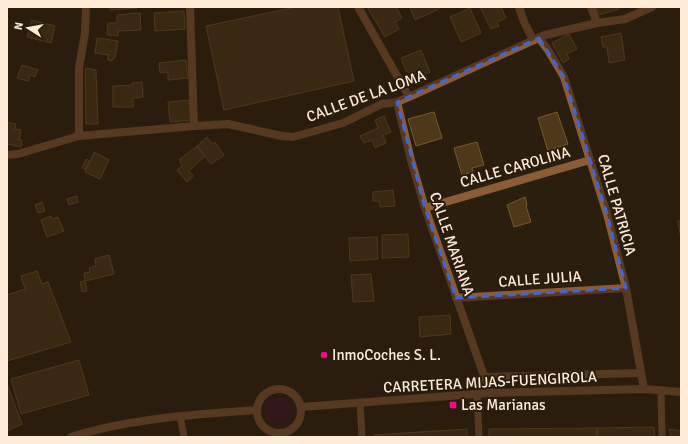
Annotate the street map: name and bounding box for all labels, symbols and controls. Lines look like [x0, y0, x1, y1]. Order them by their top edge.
north arrow [8, 8, 48, 48]
text: N [12, 21, 26, 31]
street label: CALLE DE LA LOMA [304, 66, 428, 126]
street label: CALLE CAROLINA [458, 143, 572, 191]
street label: CALLE PATRICIA [594, 152, 640, 258]
street label: CALLE MARIANA [426, 190, 478, 298]
street label: CALLE JULIA [498, 267, 582, 291]
place label: InmoCoches S. L. [332, 346, 441, 364]
marker: InmoCoches S. L. [319, 350, 329, 360]
street label: CARRETERA MIJAS-FUENGIROLA [383, 367, 597, 397]
place label: Las Marianas [461, 396, 546, 414]
marker: Las Marianas [448, 400, 458, 410]

